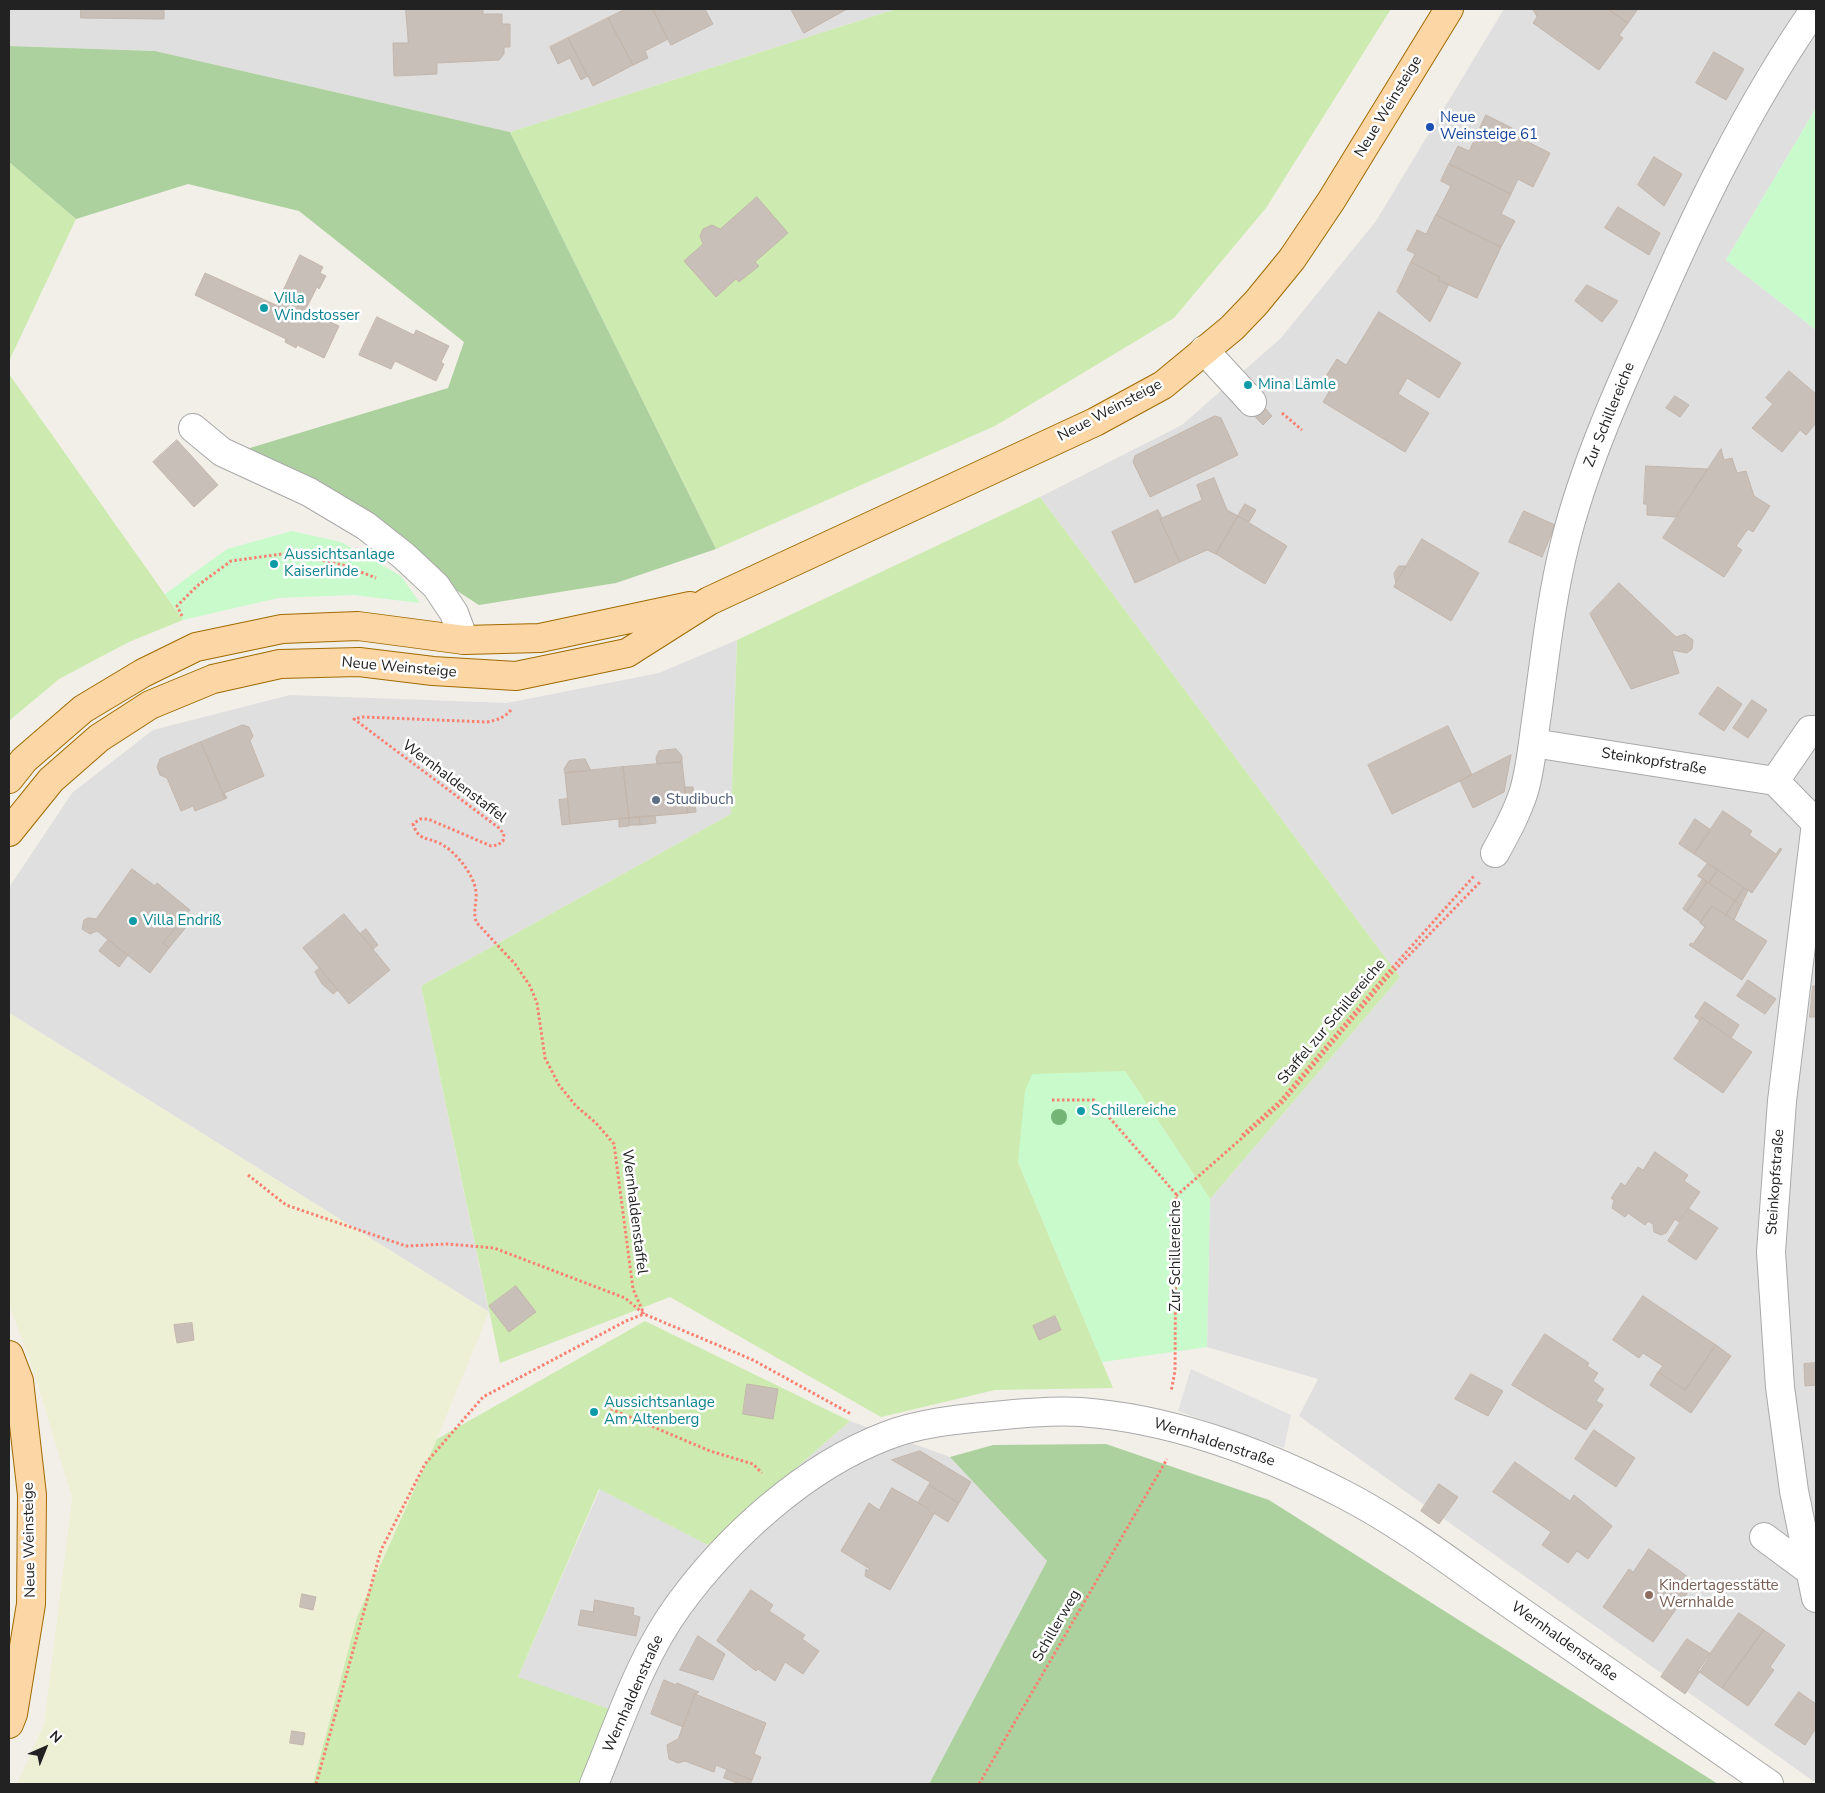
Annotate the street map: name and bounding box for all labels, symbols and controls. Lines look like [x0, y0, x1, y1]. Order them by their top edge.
street label: Neue Weinsteige [1352, 53, 1426, 161]
place label: Neue Weinsteige 61 [1440, 109, 1538, 144]
marker: Neue Weinsteige 61 [1424, 121, 1436, 133]
place label: Villa Windstosser [274, 290, 360, 325]
marker: Villa Windstosser [258, 302, 270, 314]
street label: Zur Schillereiche [1581, 360, 1639, 470]
street label: Neue Weinsteige [1055, 376, 1165, 446]
place label: Mina Lämle [1258, 376, 1336, 394]
marker: Mina Lämle [1242, 379, 1254, 391]
place label: Aussichtsanlage Kaiserlinde [284, 546, 395, 581]
marker: Aussichtsanlage Kaiserlinde [268, 558, 280, 570]
street label: Neue Weinsteige [341, 654, 457, 682]
street label: Wernhaldenstaffel [398, 737, 510, 827]
street label: Steinkopfstraße [1600, 745, 1708, 779]
place label: Studibuch [666, 791, 734, 809]
marker: Studibuch [650, 794, 662, 806]
place label: Villa Endriß [143, 912, 222, 930]
marker: Villa Endriß [127, 915, 139, 927]
street label: Staffel zur Schillereiche [1274, 956, 1390, 1088]
place label: Schillereiche [1091, 1102, 1176, 1120]
marker: Schillereiche [1075, 1105, 1087, 1117]
street label: Steinkopfstraße [1763, 1128, 1789, 1236]
street label: Wernhaldenstaffel [617, 1148, 651, 1276]
street label: Zur Schillereiche [1167, 1200, 1185, 1312]
place label: Aussichtsanlage Am Altenberg [604, 1394, 715, 1429]
marker: Aussichtsanlage Am Altenberg [588, 1406, 600, 1418]
street label: Wernhaldenstraße [1151, 1415, 1277, 1471]
street label: Neue Weinsteige [20, 1482, 40, 1598]
place label: Kindertagesstätte Wernhalde [1659, 1577, 1779, 1612]
street label: Schillerweg [1029, 1587, 1085, 1665]
marker: Kindertagesstätte Wernhalde [1643, 1589, 1655, 1601]
street label: Wernhaldenstraße [1507, 1598, 1621, 1686]
street label: Wernhaldenstraße [600, 1633, 668, 1755]
north arrow [20, 1723, 70, 1773]
text: N [45, 1726, 66, 1747]

